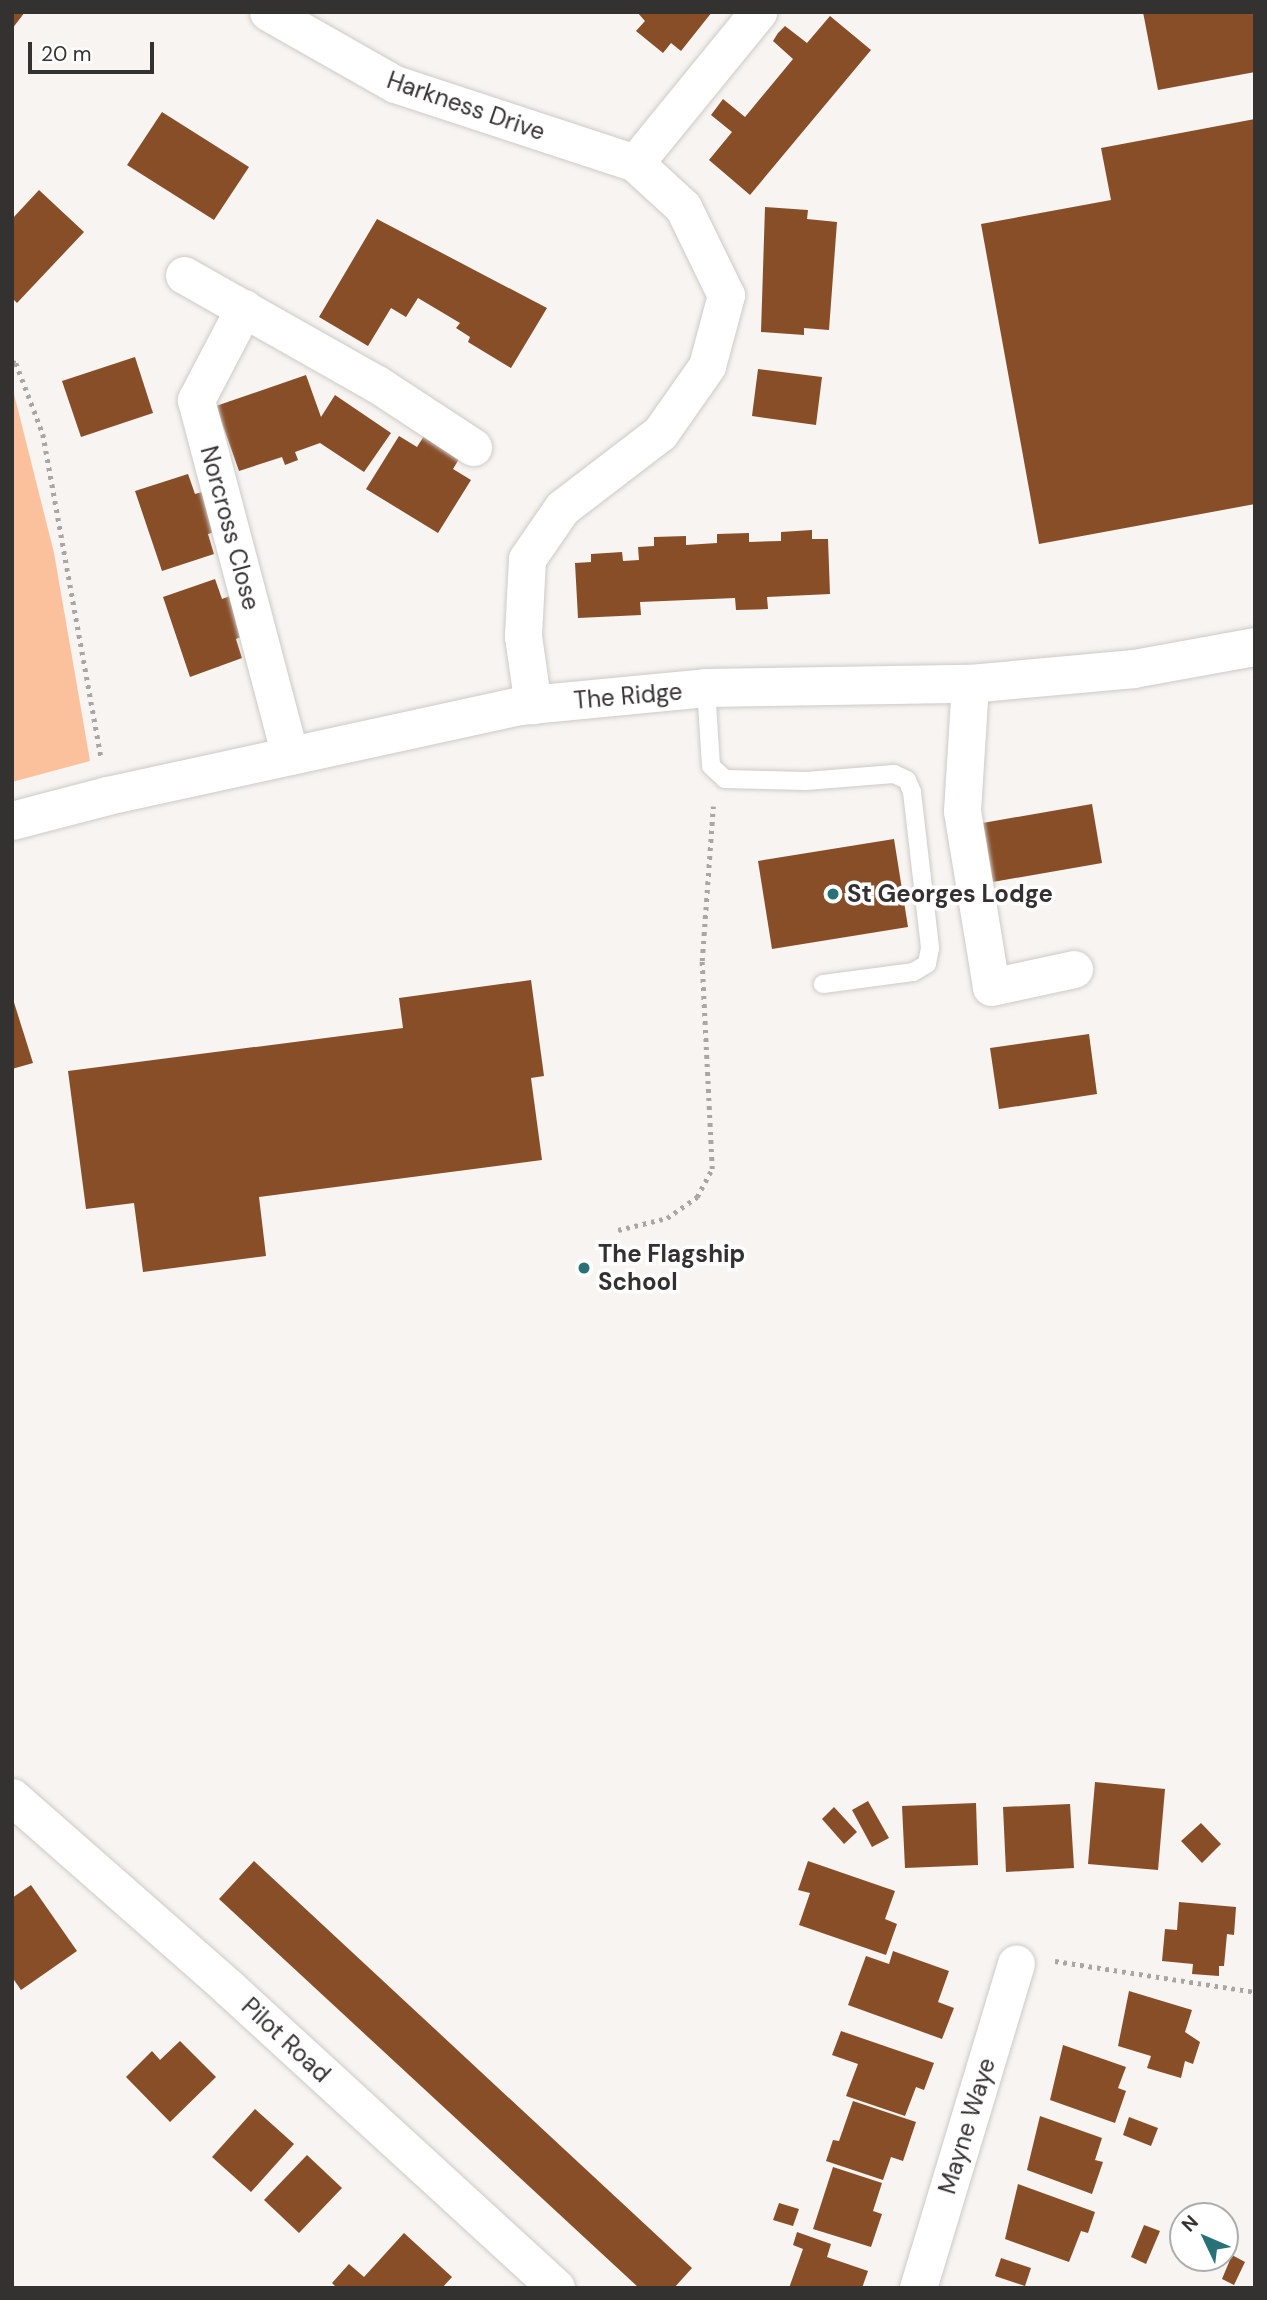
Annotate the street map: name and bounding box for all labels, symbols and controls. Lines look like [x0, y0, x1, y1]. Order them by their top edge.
scale bar [32, 28, 158, 72]
text: 20 m [41, 40, 92, 68]
street label: Harkness Drive [383, 66, 549, 146]
street label: Norcross Close [194, 443, 266, 613]
street label: The Ridge [573, 677, 683, 715]
place label: St Georges Lodge [847, 880, 1053, 908]
marker: St Georges Lodge [825, 886, 841, 902]
place label: The Flagship School [598, 1240, 745, 1296]
marker: The Flagship School [576, 1260, 592, 1276]
street label: Pilot Road [236, 1992, 336, 2088]
street label: Mayne Waye [933, 2055, 1001, 2197]
north arrow [1169, 2202, 1239, 2272]
text: N [1176, 2210, 1204, 2237]

